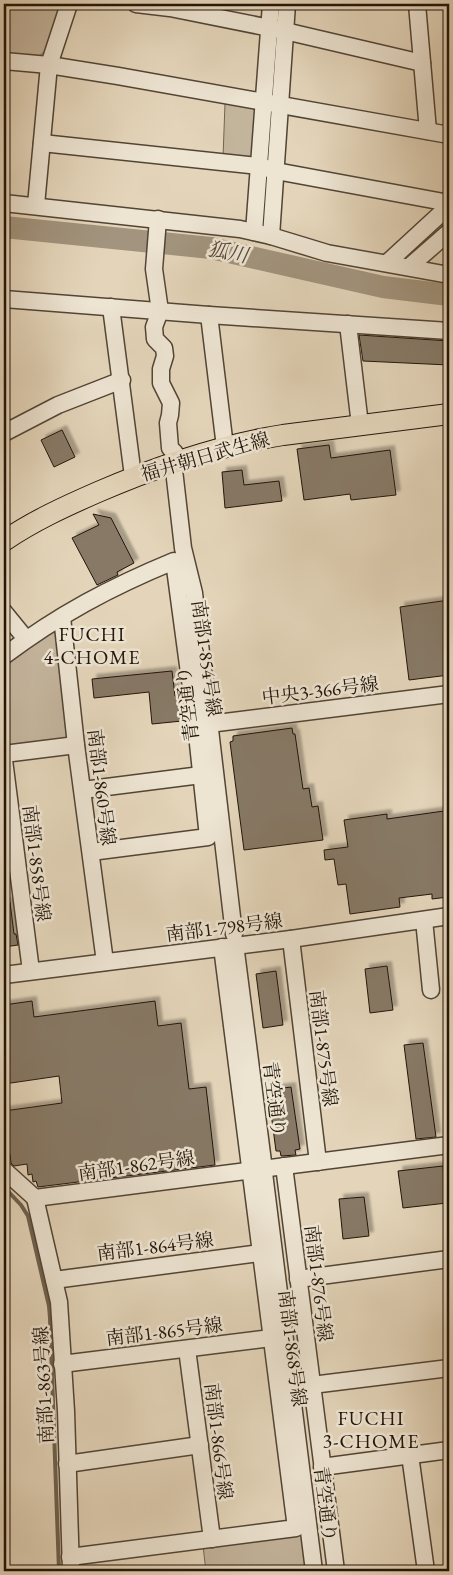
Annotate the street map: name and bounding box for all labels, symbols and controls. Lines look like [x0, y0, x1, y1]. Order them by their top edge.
water label: 狐川 [206, 235, 252, 269]
street label: 福井朝日武生線 [138, 426, 273, 487]
street label: 南部1-854号線 [186, 598, 227, 718]
district label: FUCHI 4-CHOME [43, 621, 141, 670]
street label: 青空通り [170, 665, 205, 743]
street label: 中央3-366号線 [260, 671, 380, 710]
street label: 南部1-860号線 [82, 727, 121, 847]
street label: 南部1-858号線 [17, 803, 56, 923]
street label: 南部1-798号線 [164, 908, 284, 947]
street label: 南部1-875号線 [304, 988, 343, 1108]
street label: 青空通り [257, 1060, 292, 1138]
street label: 南部1-862号線 [76, 1145, 196, 1186]
street label: 南部1-876号線 [299, 1223, 338, 1343]
street label: 南部1-864号線 [95, 1227, 215, 1266]
street label: 南部1-868号線 [273, 1288, 312, 1408]
street label: 南部1-865号線 [104, 1312, 224, 1351]
street label: 南部1-863号線 [28, 1326, 59, 1444]
street label: 南部1-866号線 [199, 1381, 238, 1501]
district label: FUCHI 3-CHOME [322, 1405, 420, 1454]
street label: 青空通り [308, 1465, 343, 1543]

